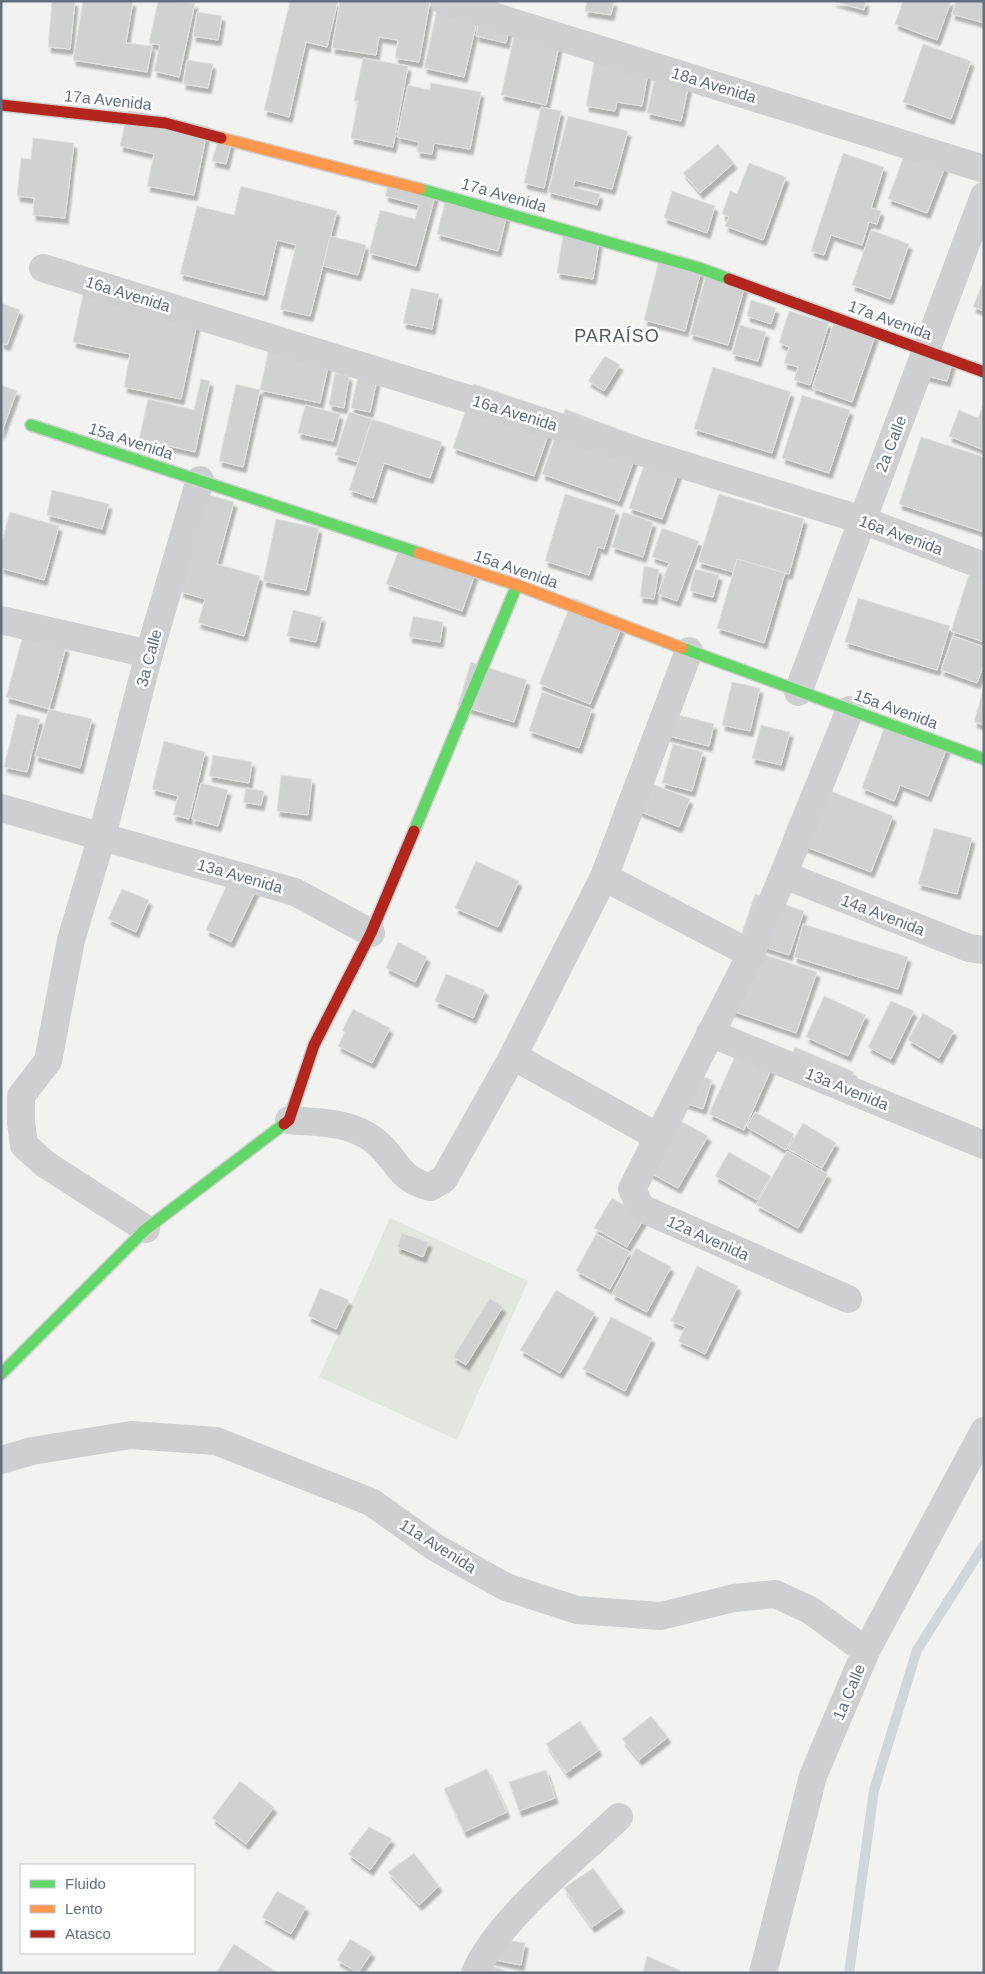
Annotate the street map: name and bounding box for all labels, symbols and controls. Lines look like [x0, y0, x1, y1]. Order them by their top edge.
street label: 18a Avenida [670, 64, 759, 106]
street label: 17a Avenida [63, 87, 153, 113]
street label: 17a Avenida [459, 175, 549, 215]
street label: 16a Avenida [84, 273, 173, 315]
street label: 17a Avenida [846, 297, 934, 343]
district label: PARAÍSO [574, 326, 660, 346]
street label: 16a Avenida [471, 392, 560, 434]
street label: 2a Calle [873, 413, 909, 474]
street label: 15a Avenida [87, 419, 175, 463]
street label: 16a Avenida [857, 512, 945, 558]
street label: 15a Avenida [472, 547, 560, 591]
street label: 3a Calle [133, 627, 165, 689]
street label: 15a Avenida [852, 686, 940, 732]
street label: 13a Avenida [195, 856, 285, 896]
street label: 14a Avenida [839, 891, 927, 939]
street label: 13a Avenida [803, 1065, 891, 1113]
street label: 12a Avenida [664, 1212, 752, 1264]
street label: 11a Avenida [397, 1516, 479, 1576]
street label: 1a Calle [830, 1662, 868, 1722]
legend [20, 1864, 195, 1954]
text: Fluido [65, 1875, 106, 1892]
text: Lento [65, 1900, 103, 1917]
text: Atasco [65, 1925, 111, 1942]

